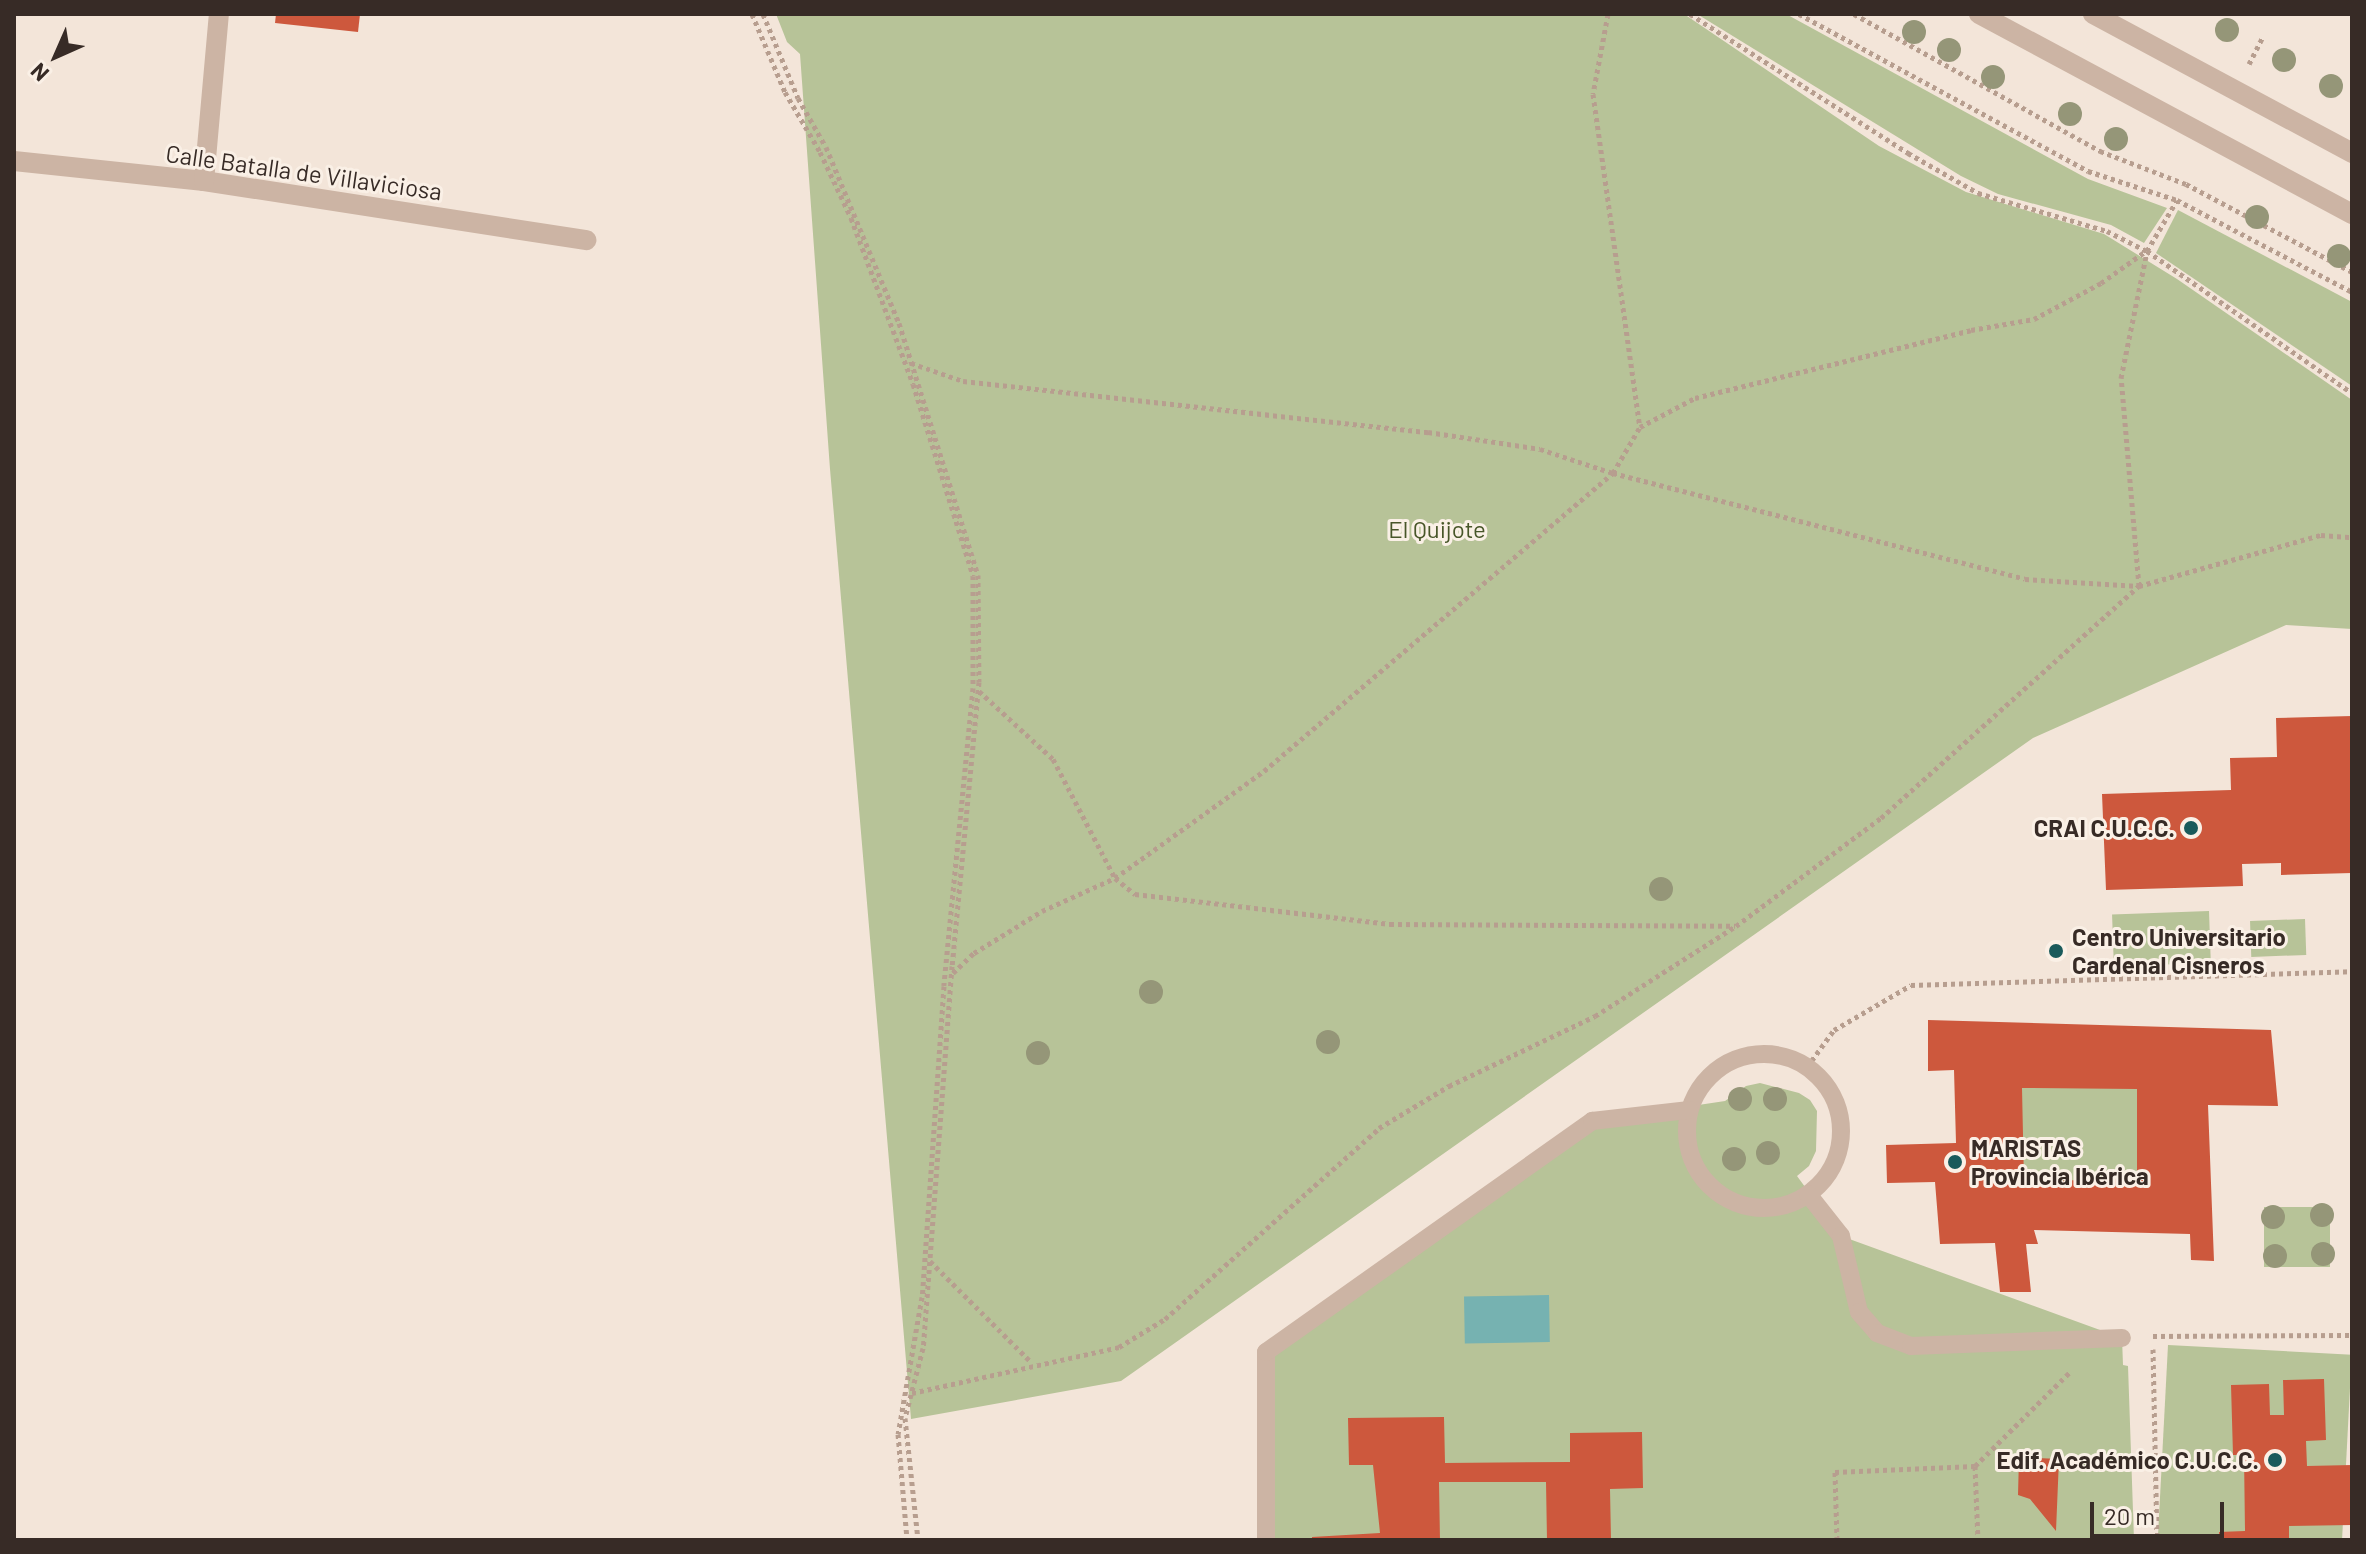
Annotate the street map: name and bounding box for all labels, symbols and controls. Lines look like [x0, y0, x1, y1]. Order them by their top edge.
north arrow [16, 16, 96, 96]
text: N [25, 59, 53, 87]
street label: Calle Batalla de Villaviciosa [164, 138, 444, 206]
park label: El Quijote [1388, 515, 1486, 543]
place label: CRAI C.U.C.C. [2034, 814, 2175, 842]
marker: CRAI C.U.C.C. [2182, 819, 2200, 837]
place label: Centro Universitario Cardenal Cisneros [2072, 923, 2286, 979]
marker: Centro Universitario Cardenal Cisneros [2047, 942, 2065, 960]
place label: MARISTAS Provincia Ibérica [1971, 1134, 2149, 1190]
marker: MARISTAS Provincia Ibérica [1946, 1153, 1964, 1171]
place label: Edif. Académico C.U.C.C. [1997, 1446, 2259, 1474]
marker: Edif. Académico C.U.C.C. [2266, 1451, 2284, 1469]
scale bar [2094, 1486, 2228, 1536]
text: 20 m [2104, 1501, 2155, 1530]

